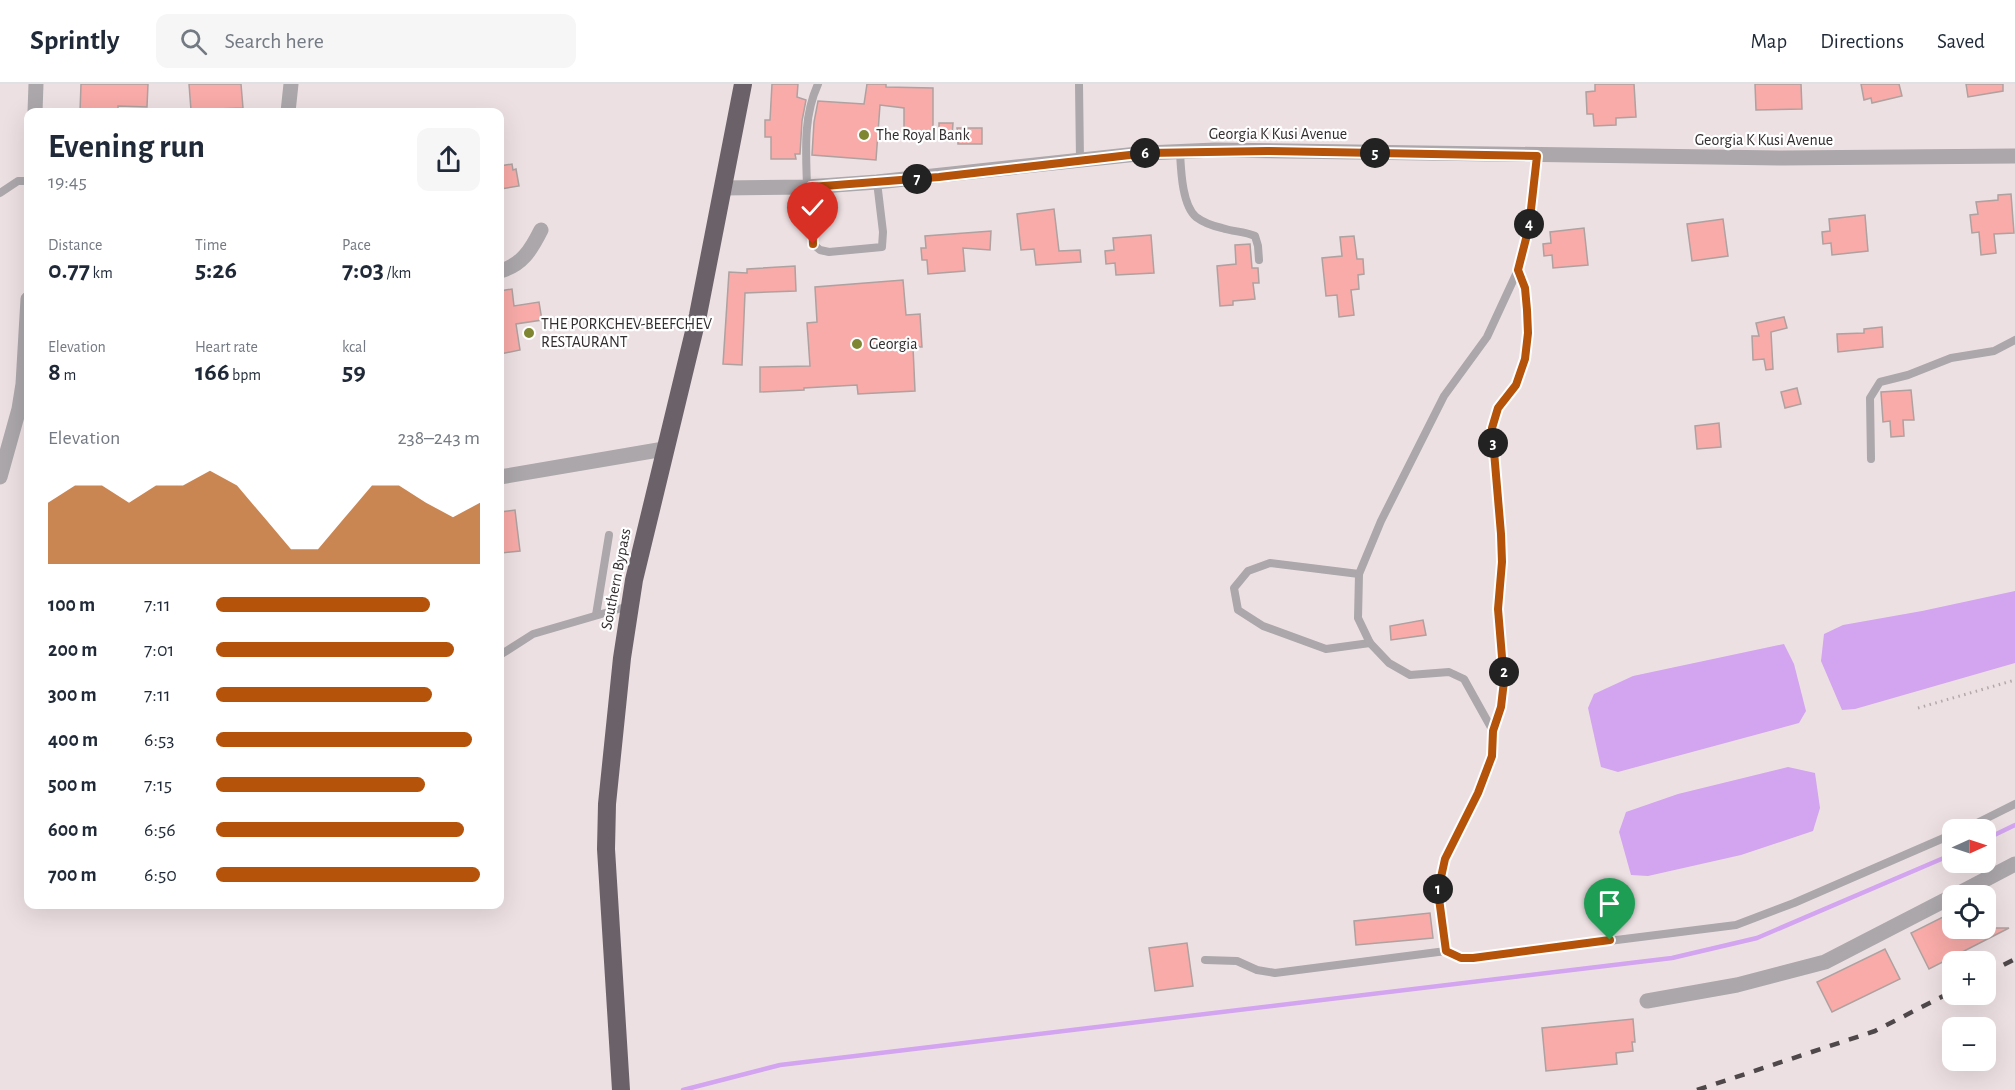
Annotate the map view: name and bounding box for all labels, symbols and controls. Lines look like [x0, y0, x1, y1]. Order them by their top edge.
search box [156, 14, 576, 68]
icon: search [177, 25, 210, 58]
text: Sprintly [30, 27, 120, 55]
text: Search here [225, 30, 324, 52]
text: Map [1751, 31, 1787, 52]
text: Directions [1820, 31, 1904, 52]
text: Saved [1937, 31, 1985, 52]
street label: Georgia K Kusi Avenue [1209, 126, 1347, 142]
place label: The Royal Bank [876, 127, 971, 144]
button: share [417, 128, 480, 191]
marker: The Royal Bank [857, 128, 871, 142]
text: Evening run [48, 131, 205, 164]
street label: Georgia K Kusi Avenue [1695, 132, 1833, 148]
pin: 6 [1130, 138, 1160, 168]
pin: 5 [1360, 138, 1390, 168]
text: 6 [1141, 145, 1149, 161]
text: 5 [1372, 145, 1378, 161]
pin: 7 [902, 164, 932, 194]
text: 7 [914, 171, 920, 187]
text: 19:45 [48, 172, 87, 192]
pin [787, 182, 838, 244]
icon: check [796, 191, 829, 224]
pin: 4 [1514, 209, 1544, 239]
text: 4 [1525, 216, 1533, 232]
text: Distance [48, 237, 102, 253]
text: Time [195, 237, 227, 253]
text: Pace [342, 237, 371, 253]
text: 0.77 [48, 257, 90, 283]
text: 5:26 [195, 257, 237, 283]
text: 7:03 [342, 257, 384, 283]
text: km [90, 265, 113, 281]
text: /km [384, 265, 411, 281]
place label: THE PORKCHEV-BEEFCHEV RESTAURANT [541, 316, 712, 350]
marker: THE PORKCHEV-BEEFCHEV RESTAURANT [522, 326, 536, 340]
place label: Georgia [869, 336, 918, 352]
marker: Georgia [850, 337, 864, 351]
text: Elevation [48, 339, 106, 355]
text: Heart rate [195, 339, 258, 355]
text: kcal [342, 339, 366, 355]
text: 8 [48, 359, 61, 385]
text: 166 [195, 359, 229, 385]
text: 59 [342, 359, 366, 385]
text: m [61, 367, 76, 383]
text: bpm [229, 367, 261, 383]
text: Elevation [48, 428, 120, 448]
text: 238–243 m [397, 428, 480, 448]
pin: 3 [1478, 428, 1508, 458]
text: 3 [1490, 435, 1496, 451]
street label: Southern Bypass [598, 527, 635, 631]
text: 100 m [48, 595, 95, 615]
text: 7:11 [144, 595, 171, 615]
text: 200 m [48, 640, 97, 660]
text: 7:01 [144, 640, 174, 660]
pin: 2 [1489, 657, 1519, 687]
text: 2 [1500, 664, 1508, 680]
text: 300 m [48, 685, 97, 705]
text: 7:11 [144, 685, 171, 705]
text: 400 m [48, 730, 98, 750]
text: 6:53 [144, 730, 175, 750]
text: 500 m [48, 775, 97, 795]
text: 7:15 [144, 775, 172, 795]
north arrow [1942, 819, 1996, 873]
map controls [1942, 819, 1996, 1071]
text: 600 m [48, 820, 98, 840]
text: 6:56 [144, 820, 176, 840]
text: 700 m [48, 865, 97, 885]
text: 6:50 [144, 865, 177, 885]
pin: 1 [1423, 874, 1453, 904]
pin [1584, 878, 1635, 940]
text: 1 [1435, 881, 1441, 897]
button: locate [1942, 885, 1996, 939]
icon: arrive [1593, 887, 1626, 920]
button: + [1942, 951, 1996, 1005]
button: − [1942, 1017, 1996, 1071]

